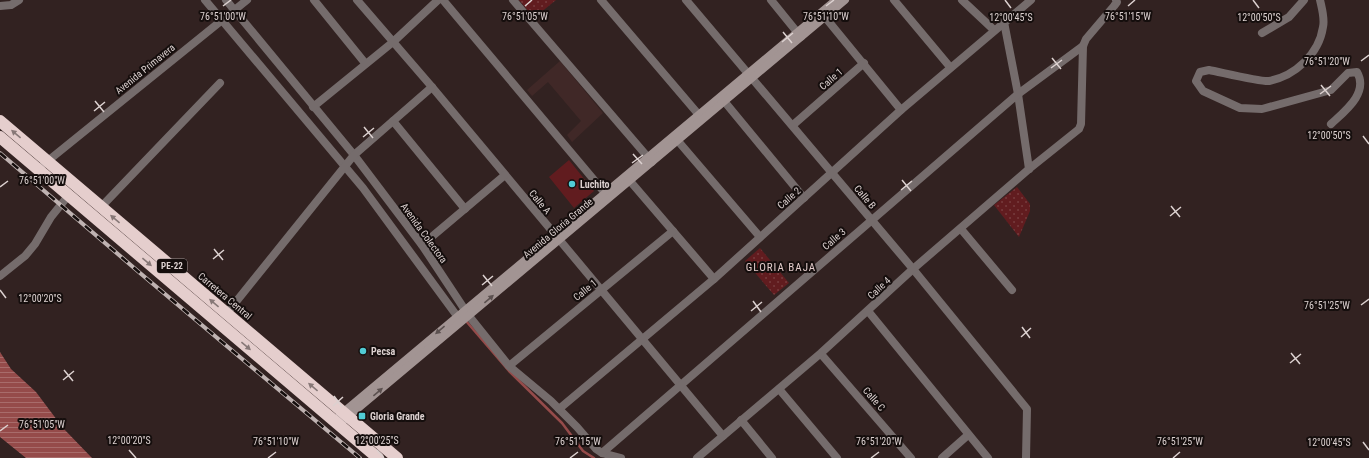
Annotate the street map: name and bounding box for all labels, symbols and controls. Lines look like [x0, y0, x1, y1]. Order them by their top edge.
text: 76°51'00"W [200, 11, 246, 22]
text: 76°51'05"W [502, 11, 548, 22]
text: 76°51'10"W [803, 11, 849, 22]
text: 76°51'15"W [1105, 11, 1151, 22]
text: 12°00'45"S [989, 12, 1033, 23]
text: 12°00'50"S [1237, 12, 1281, 23]
street label: Avenida Primavera [113, 42, 177, 96]
text: 76°51'20"W [1304, 56, 1350, 67]
street label: Calle 1 [817, 66, 845, 92]
one-way arrow [11, 130, 22, 139]
text: 12°00'50"S [1307, 130, 1351, 141]
text: 76°51'00"W [19, 175, 65, 186]
marker: Luchito [567, 179, 577, 189]
place label: Luchito [580, 179, 610, 190]
street label: Calle B [852, 183, 878, 211]
street label: Calle 2 [775, 185, 803, 211]
street label: Calle A [527, 188, 553, 216]
street label: Avenida Gloria Grande [521, 196, 595, 260]
street label: Avenida Colectora [399, 201, 450, 265]
one-way arrow [110, 214, 121, 223]
street label: Calle 3 [820, 226, 848, 252]
one-way arrow [141, 258, 152, 267]
road number: PE-22 [157, 259, 187, 273]
district label: GLORIA BAJA [746, 261, 816, 274]
street label: Carretera Central [196, 270, 254, 322]
street label: Calle 4 [865, 275, 893, 301]
street label: Calle 1 [571, 277, 599, 303]
text: 12°00'20"S [18, 293, 62, 304]
one-way arrow [483, 295, 494, 304]
one-way arrow [209, 298, 220, 307]
text: 76°51'25"W [1304, 300, 1350, 311]
one-way arrow [435, 325, 446, 334]
one-way arrow [241, 342, 251, 351]
marker: Pecsa [358, 346, 368, 356]
place label: Pecsa [371, 346, 396, 357]
one-way arrow [308, 382, 319, 391]
street label: Calle C [861, 385, 887, 413]
one-way arrow [373, 387, 384, 396]
marker: Gloria Grande [357, 411, 367, 421]
place label: Gloria Grande [370, 411, 425, 422]
text: 76°51'05"W [19, 419, 65, 430]
text: 12°00'20"S [107, 435, 151, 446]
text: 12°00'25"S [355, 435, 399, 446]
text: 76°51'10"W [253, 436, 299, 447]
text: 76°51'15"W [555, 436, 601, 447]
text: 76°51'20"W [856, 436, 902, 447]
text: 76°51'25"W [1157, 436, 1203, 447]
text: 12°00'45"S [1307, 437, 1351, 448]

